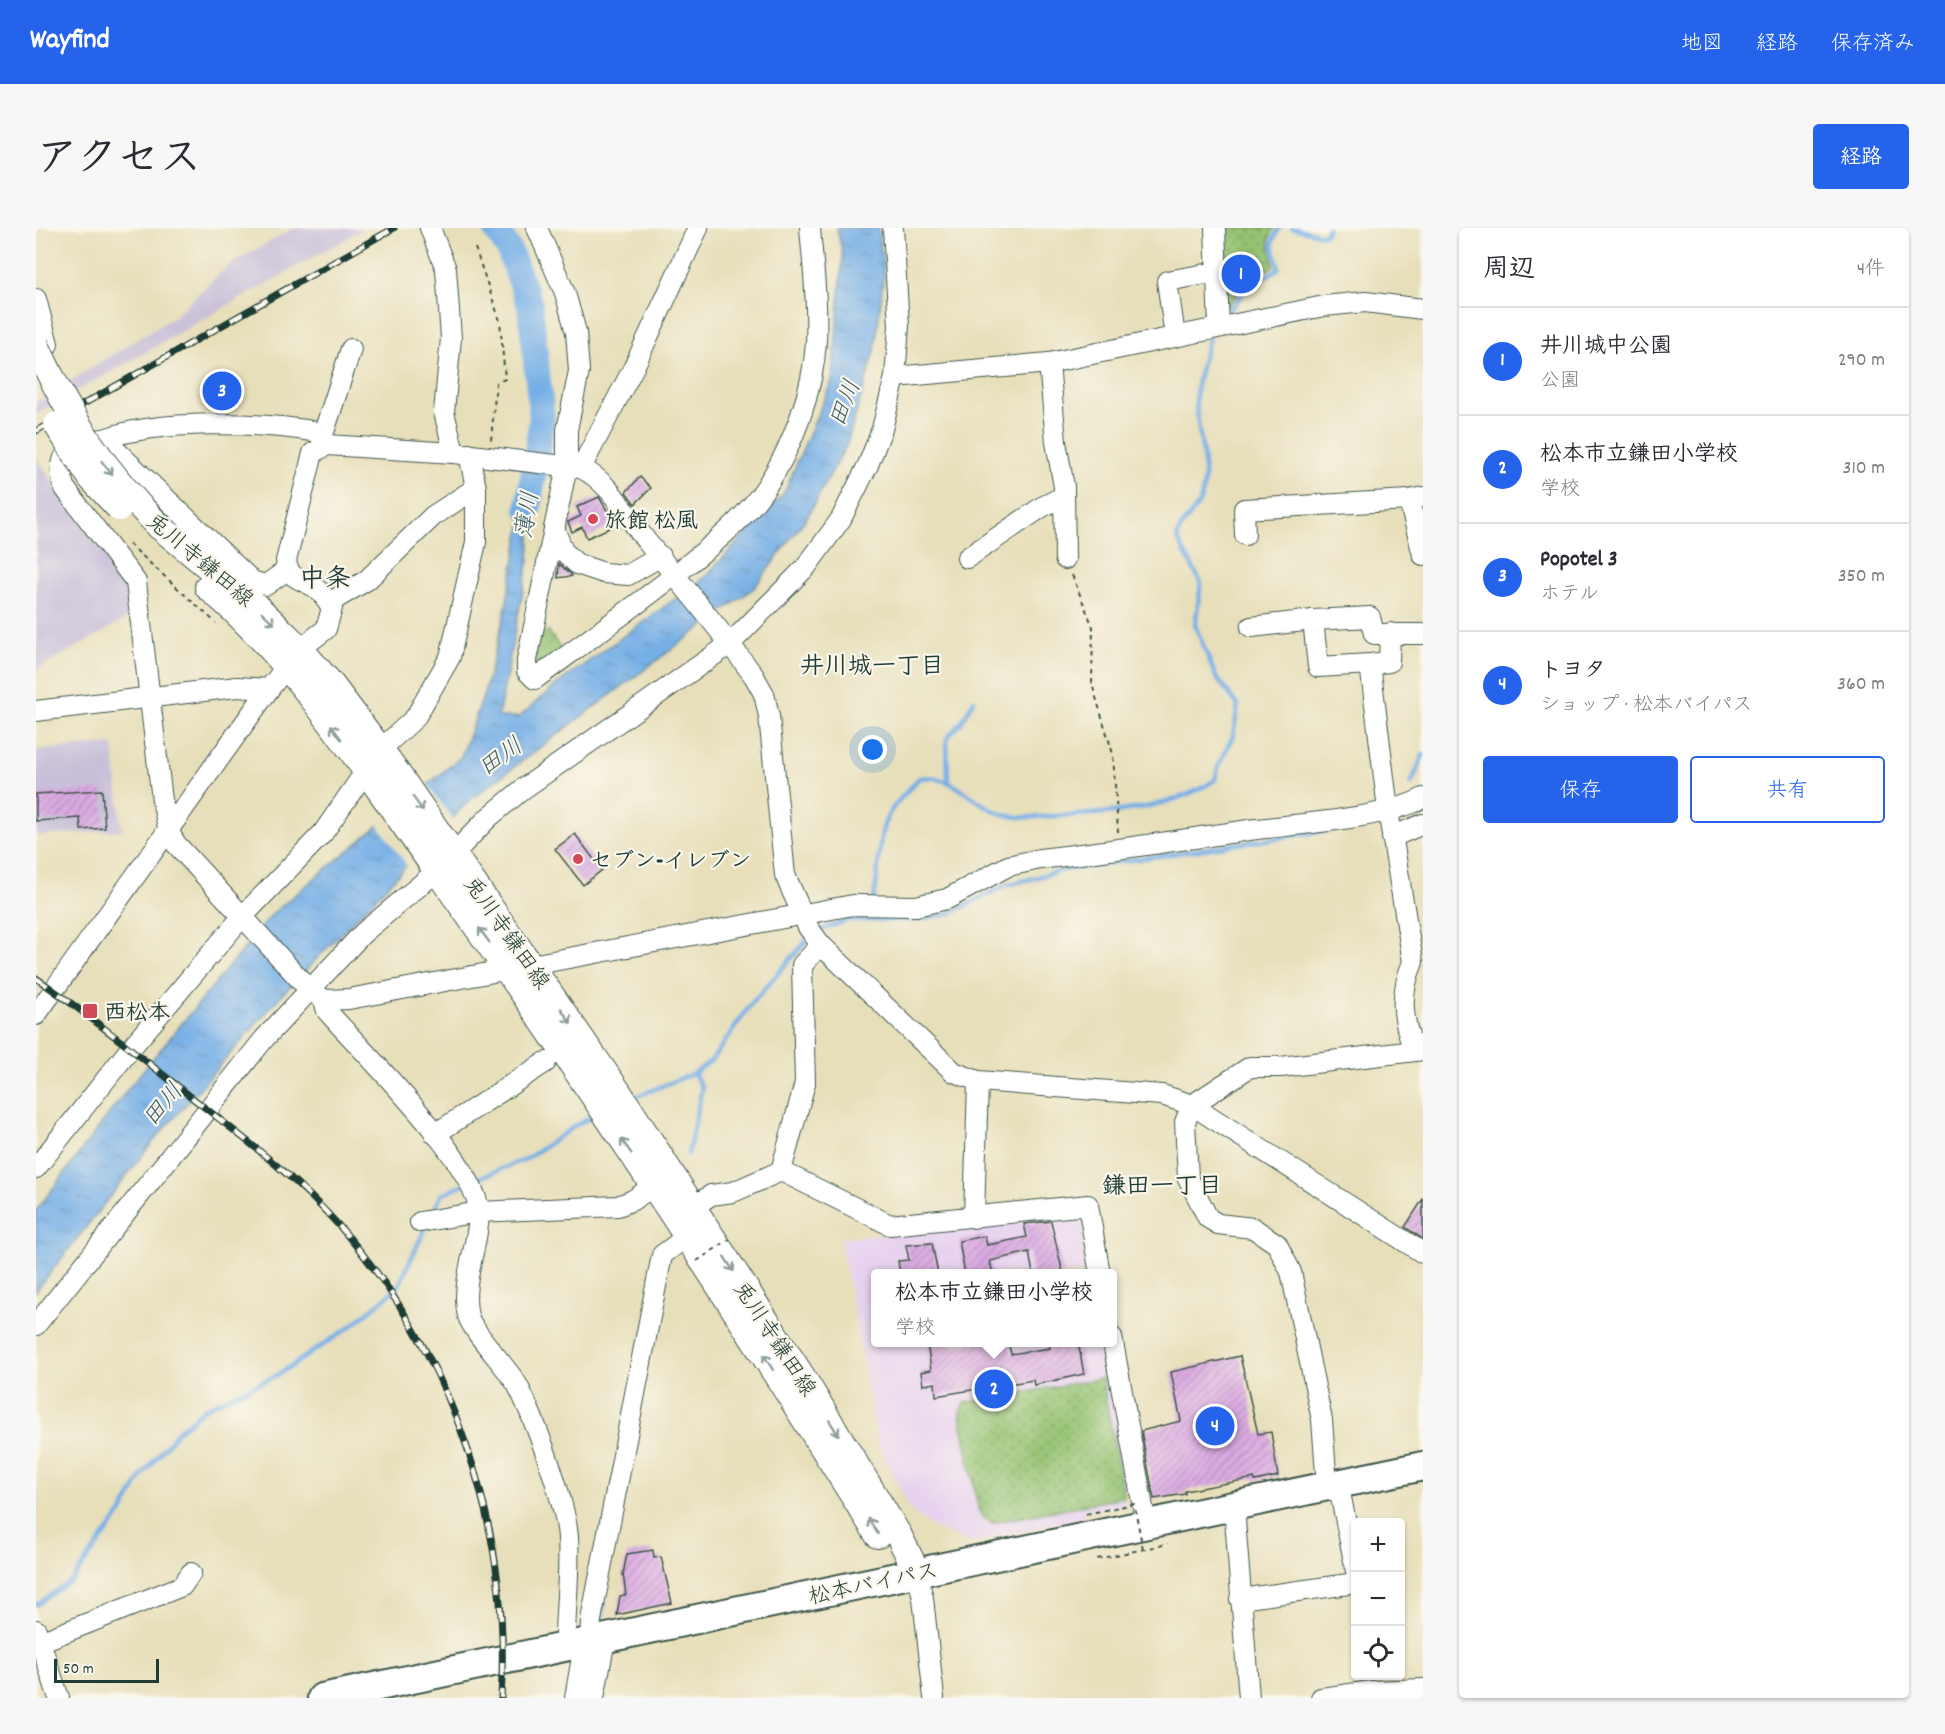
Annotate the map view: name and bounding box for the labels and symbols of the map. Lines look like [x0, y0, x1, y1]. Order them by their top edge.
pin: 1 [1222, 252, 1260, 296]
pin: 3 [202, 368, 242, 414]
water label: 田川 [822, 376, 871, 433]
one-way arrow [100, 460, 113, 476]
water label: 薄川 [508, 489, 550, 542]
street label: 兎川寺鎌田線 [138, 507, 259, 616]
place label: 旅館 松風 [605, 507, 698, 538]
marker: 旅館 松風 [586, 512, 600, 526]
district label: 中条 [299, 562, 351, 599]
one-way arrow [260, 611, 275, 625]
district label: 井川城一丁目 [800, 651, 944, 685]
one-way arrow [330, 724, 342, 740]
water label: 田川 [472, 731, 531, 786]
your location [858, 735, 887, 764]
one-way arrow [412, 795, 424, 811]
place label: セブン-イレブン [590, 847, 752, 878]
marker: セブン-イレブン [571, 852, 585, 866]
street label: 兎川寺鎌田線 [455, 871, 556, 997]
one-way arrow [478, 928, 490, 944]
place label: 西松本 [104, 999, 170, 1030]
marker: 西松本 [81, 1002, 99, 1020]
one-way arrow [560, 1007, 573, 1024]
water label: 田川 [136, 1077, 193, 1135]
one-way arrow [620, 1139, 633, 1155]
district label: 鎌田一丁目 [1102, 1171, 1222, 1205]
one-way arrow [723, 1255, 736, 1272]
street label: 兎川寺鎌田線 [724, 1276, 822, 1404]
one-way arrow [761, 1354, 773, 1371]
pin: 2 [974, 1366, 1014, 1412]
pin: 4 [1196, 1404, 1234, 1448]
one-way arrow [828, 1419, 840, 1436]
one-way arrow [867, 1518, 879, 1535]
street label: 松本バイパス [806, 1557, 941, 1614]
scale bar [54, 1656, 159, 1684]

